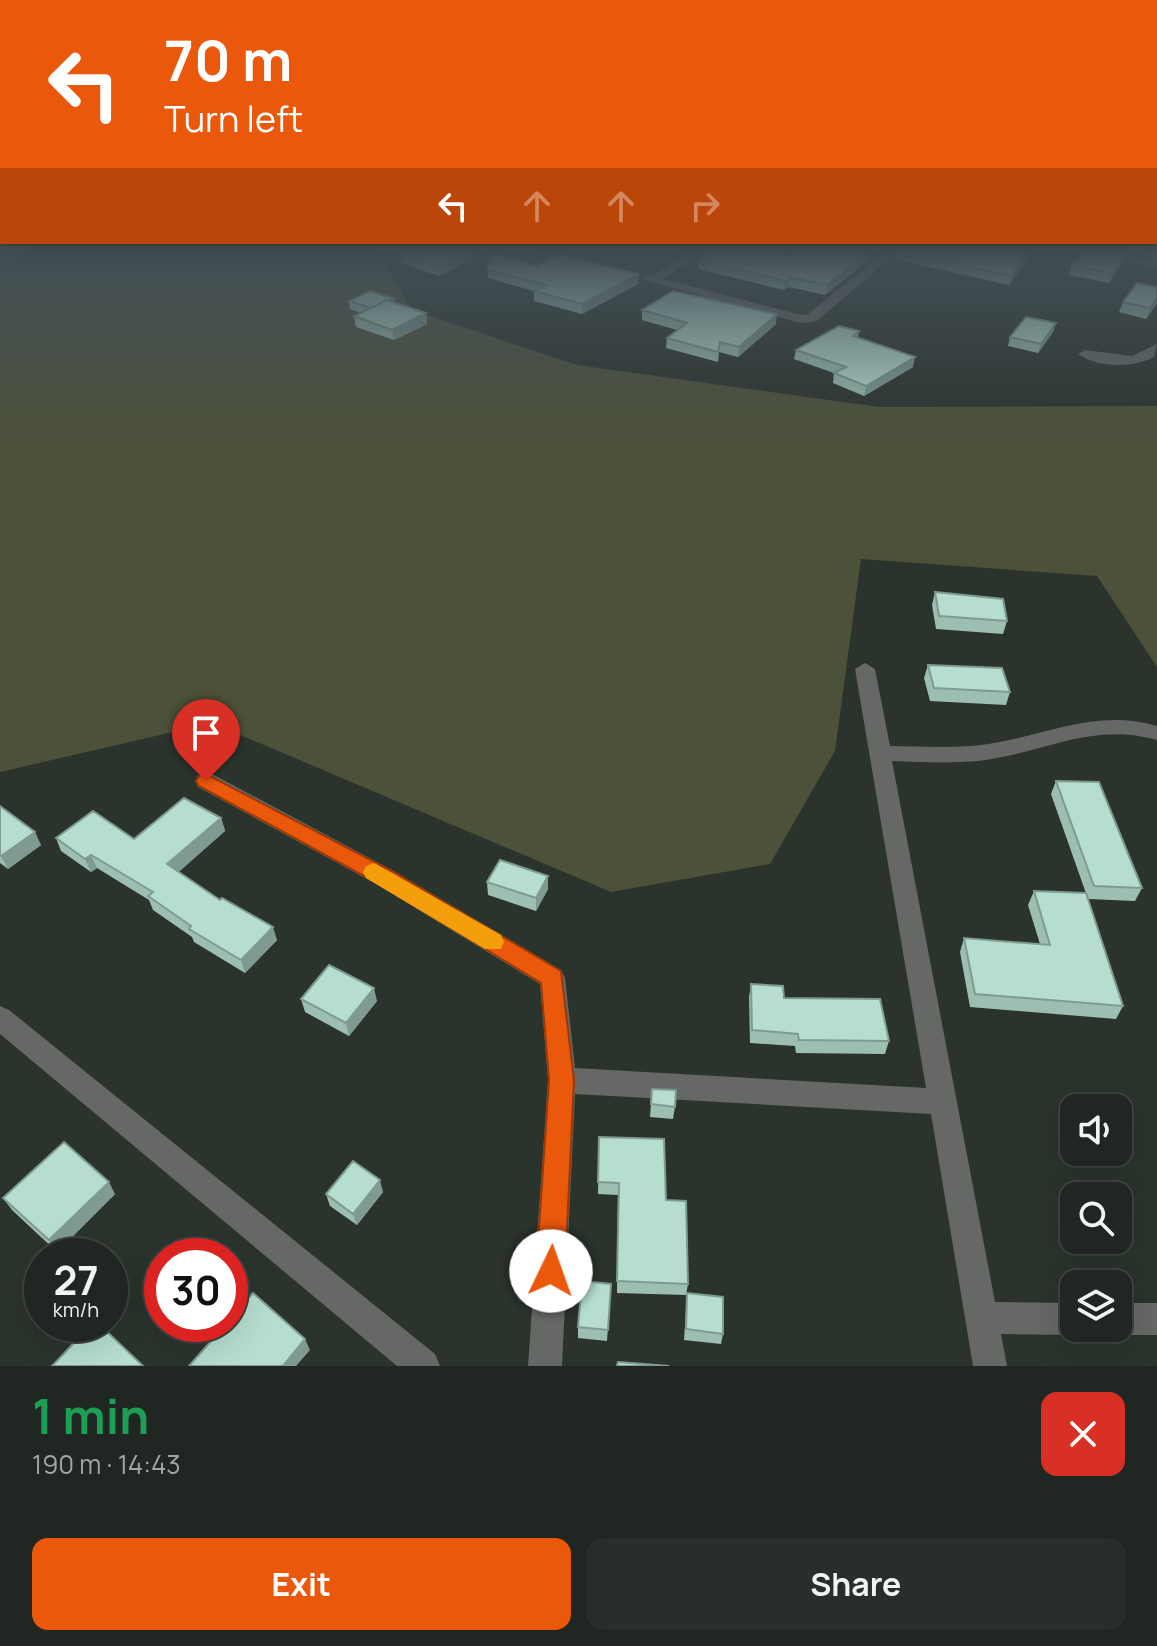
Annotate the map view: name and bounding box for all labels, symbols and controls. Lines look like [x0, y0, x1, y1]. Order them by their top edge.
text: 70 m [164, 21, 292, 98]
icon: left [32, 32, 136, 136]
text: Turn left [164, 94, 303, 143]
icon: left [431, 184, 475, 228]
icon: ahead [515, 184, 559, 228]
icon: ahead [599, 184, 643, 228]
icon: right [683, 184, 727, 228]
pin [172, 699, 240, 781]
icon: arrive [184, 711, 228, 755]
map controls [1060, 1094, 1132, 1342]
button: sound [1060, 1094, 1132, 1166]
button: search [1060, 1182, 1132, 1254]
position arrow [509, 1229, 593, 1313]
speed limit sign: 30 [144, 1238, 248, 1342]
text: 27 [53, 1252, 99, 1307]
button: layers [1060, 1270, 1132, 1342]
text: km/h [53, 1296, 99, 1323]
text: 1 min [32, 1383, 149, 1448]
button: close [1041, 1392, 1125, 1476]
text: 190 m · 14:43 [32, 1446, 181, 1482]
button: Exit [32, 1538, 571, 1630]
button: Share [587, 1538, 1125, 1630]

